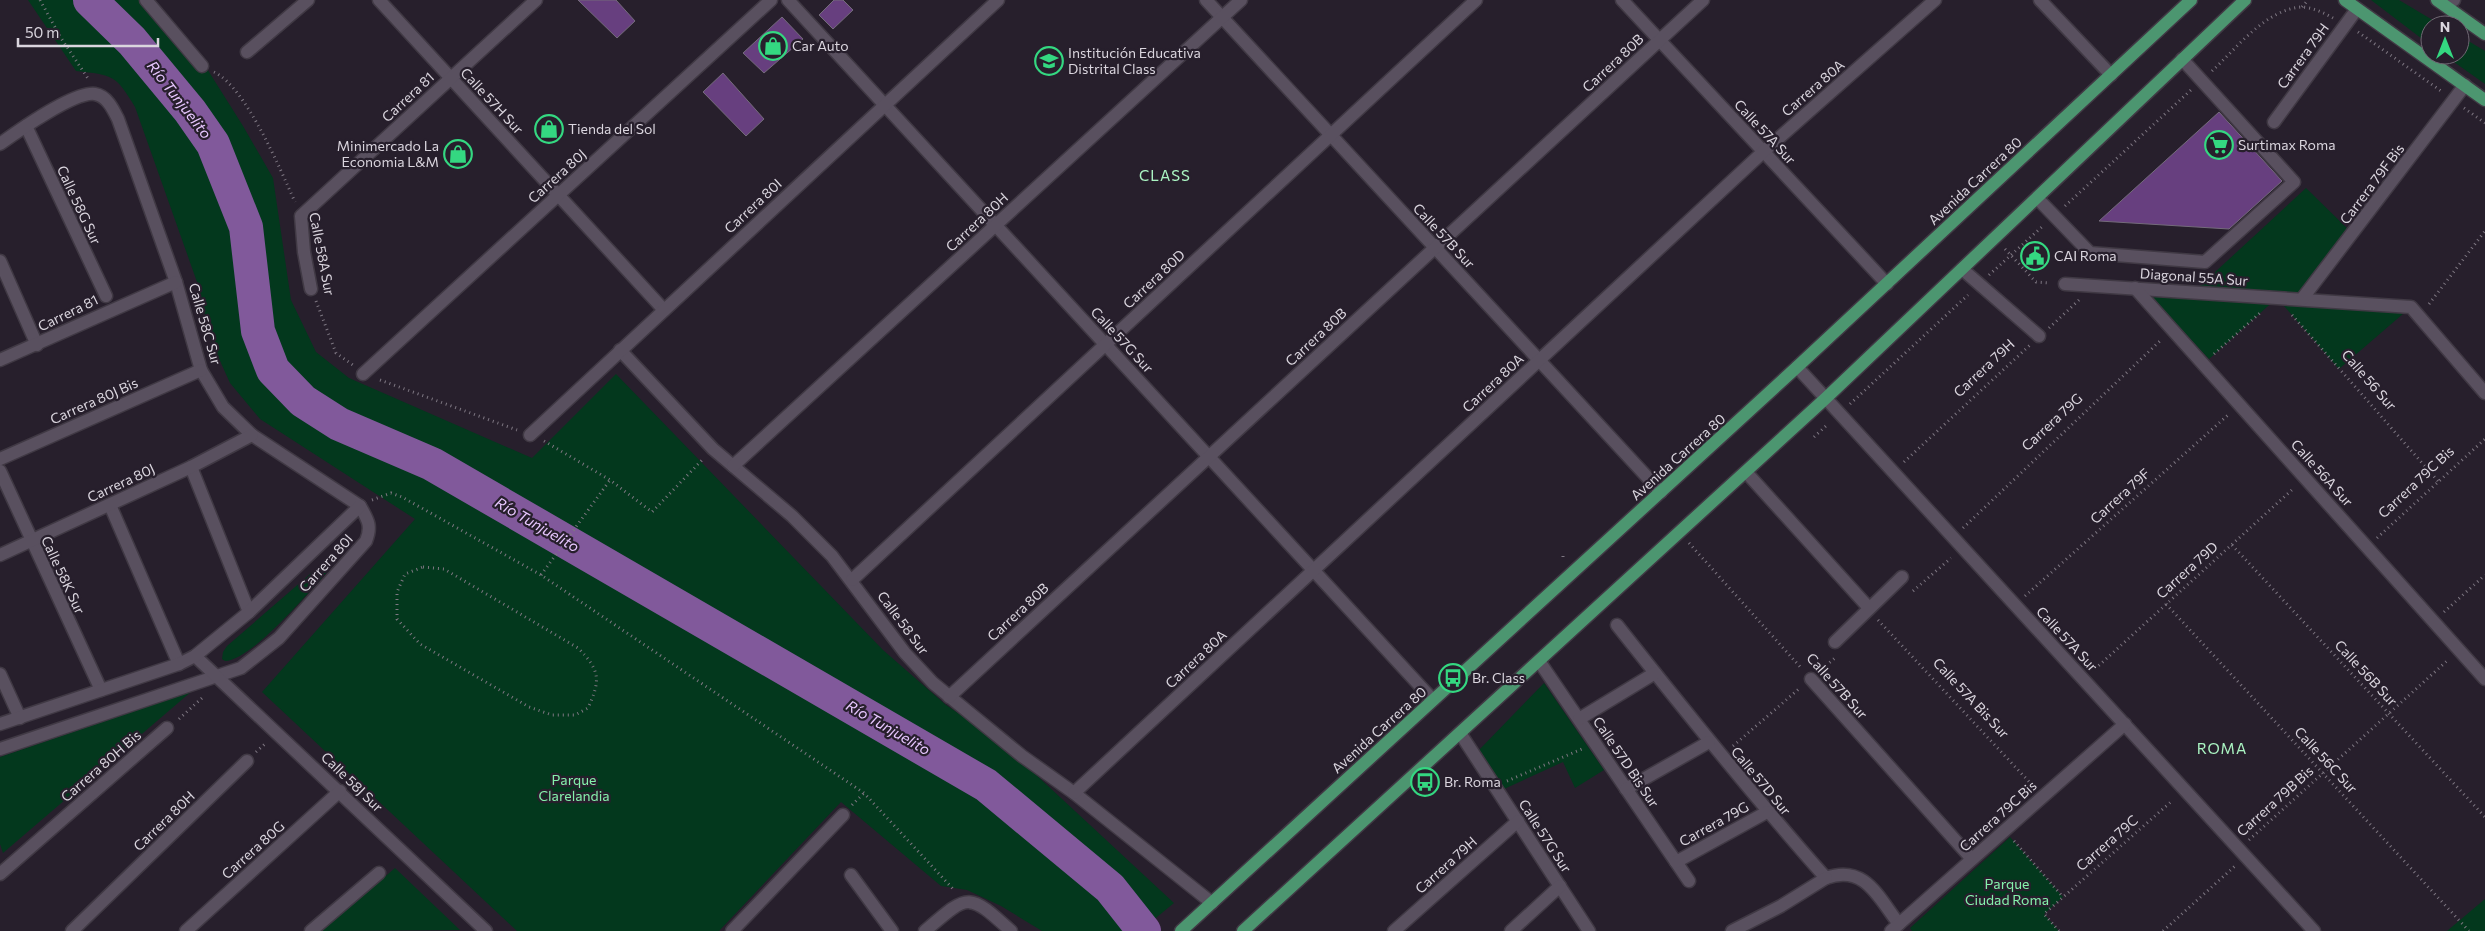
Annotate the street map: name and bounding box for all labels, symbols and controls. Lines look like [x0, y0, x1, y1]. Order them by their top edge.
scale bar [18, 15, 158, 47]
north arrow [2420, 15, 2470, 65]
text: N [2440, 18, 2450, 35]
street label: Carrera 79H [2273, 20, 2332, 92]
text: 50 m [25, 23, 59, 41]
street label: Carrera 80B [1579, 30, 1647, 95]
shop icon: Car Auto [758, 31, 788, 61]
place label: Car Auto [792, 37, 849, 54]
place label: Institución Educativa Distrital Class [1068, 44, 1201, 77]
school or university icon: Institución Educativa Distrital Class [1034, 46, 1064, 76]
street label: Carrera 80A [1778, 56, 1848, 120]
water label: Río Tunjuelito [144, 57, 216, 142]
street label: Calle 57H Sur [457, 64, 528, 138]
street label: Carrera 81 [378, 68, 437, 125]
street label: Calle 57A Sur [1731, 96, 1800, 168]
shop icon: Tienda del Sol [534, 114, 564, 144]
place label: Tienda del Sol [568, 120, 656, 137]
supermarket icon: Surtimax Roma [2204, 130, 2234, 160]
street label: Avenida Carrera 80 [1924, 133, 2025, 228]
place label: Surtimax Roma [2238, 136, 2335, 153]
place label: Minimercado La Economia L&M [337, 137, 439, 170]
shop icon: Minimercado La Economia L&M [443, 139, 473, 169]
street label: Carrera 79F Bis [2336, 140, 2407, 227]
street label: Carrera 80J [524, 145, 589, 206]
street label: Calle 58G Sur [54, 163, 105, 247]
district label: CLASS [1139, 166, 1191, 184]
street label: Carrera 80I [720, 175, 785, 236]
street label: Carrera 80H [942, 189, 1011, 255]
street label: Calle 57B Sur [1410, 200, 1479, 272]
street label: Calle 58A Sur [306, 211, 339, 297]
public building icon: CAI Roma [2020, 241, 2050, 271]
street label: Carrera 80D [1119, 246, 1188, 312]
place label: CAI Roma [2054, 247, 2117, 264]
street label: Diagonal 55A Sur [2139, 264, 2249, 289]
street label: Calle 58C Sur [186, 281, 225, 367]
street label: Carrera 81 [35, 291, 101, 334]
street label: Calle 57G Sur [1088, 303, 1157, 376]
street label: Carrera 80B [1282, 304, 1350, 369]
street label: Carrera 79H [1950, 335, 2018, 400]
street label: Calle 56 Sur [2338, 346, 2401, 414]
street label: Carrera 80A [1458, 350, 1527, 415]
street label: Carrera 80J Bis [47, 374, 140, 427]
street label: Carrera 79G [2018, 389, 2086, 454]
street label: Avenida Carrera 80 [1627, 410, 1728, 504]
street label: Calle 56A Sur [2288, 436, 2357, 510]
street label: Carrera 79C Bis [2374, 442, 2457, 521]
street label: Carrera 80J [84, 460, 157, 506]
street label: Carrera 79F [2086, 464, 2153, 527]
water label: Río Tunjuelito [492, 493, 583, 555]
street label: Carrera 80I [295, 530, 356, 595]
street label: Calle 58K Sur [38, 533, 89, 617]
street label: Carrera 79D [2152, 538, 2221, 602]
street label: Carrera 80B [984, 579, 1052, 644]
street label: Calle 58 Sur [874, 588, 933, 658]
street label: Calle 57A Sur [2033, 603, 2102, 675]
street label: Carrera 80A [1161, 626, 1230, 691]
street label: Calle 56B Sur [2332, 636, 2401, 709]
street label: Calle 57B Sur [1803, 649, 1872, 722]
street label: Calle 57A Bis Sur [1930, 654, 2013, 742]
bus stop icon: Br. Class [1438, 663, 1468, 693]
place label: Br. Class [1472, 669, 1525, 686]
street label: Avenida Carrera 80 [1328, 683, 1429, 777]
water label: Río Tunjuelito [843, 696, 934, 758]
street label: Calle 57D Bis Sur [1590, 713, 1663, 811]
street label: Calle 56C Sur [2291, 723, 2362, 797]
street label: Carrera 80H Bis [57, 726, 144, 805]
district label: ROMA [2197, 739, 2247, 757]
street label: Calle 57D Sur [1728, 743, 1795, 819]
street label: Calle 58J Sur [318, 748, 387, 815]
street label: Carrera 79B Bis [2233, 762, 2317, 839]
bus stop icon: Br. Roma [1410, 767, 1440, 797]
park label: Parque Clarelandia [538, 771, 610, 804]
place label: Br. Roma [1444, 773, 1501, 790]
street label: Carrera 79C Bis [1956, 777, 2040, 855]
street label: Carrera 80H [129, 787, 198, 854]
street label: Calle 57G Sur [1515, 796, 1576, 876]
street label: Carrera 79G [1676, 798, 1751, 850]
street label: Carrera 79C [2072, 811, 2141, 874]
street label: Carrera 80G [218, 817, 288, 882]
street label: Carrera 79H [1411, 833, 1480, 897]
park label: Parque Ciudad Roma [1965, 875, 2049, 908]

